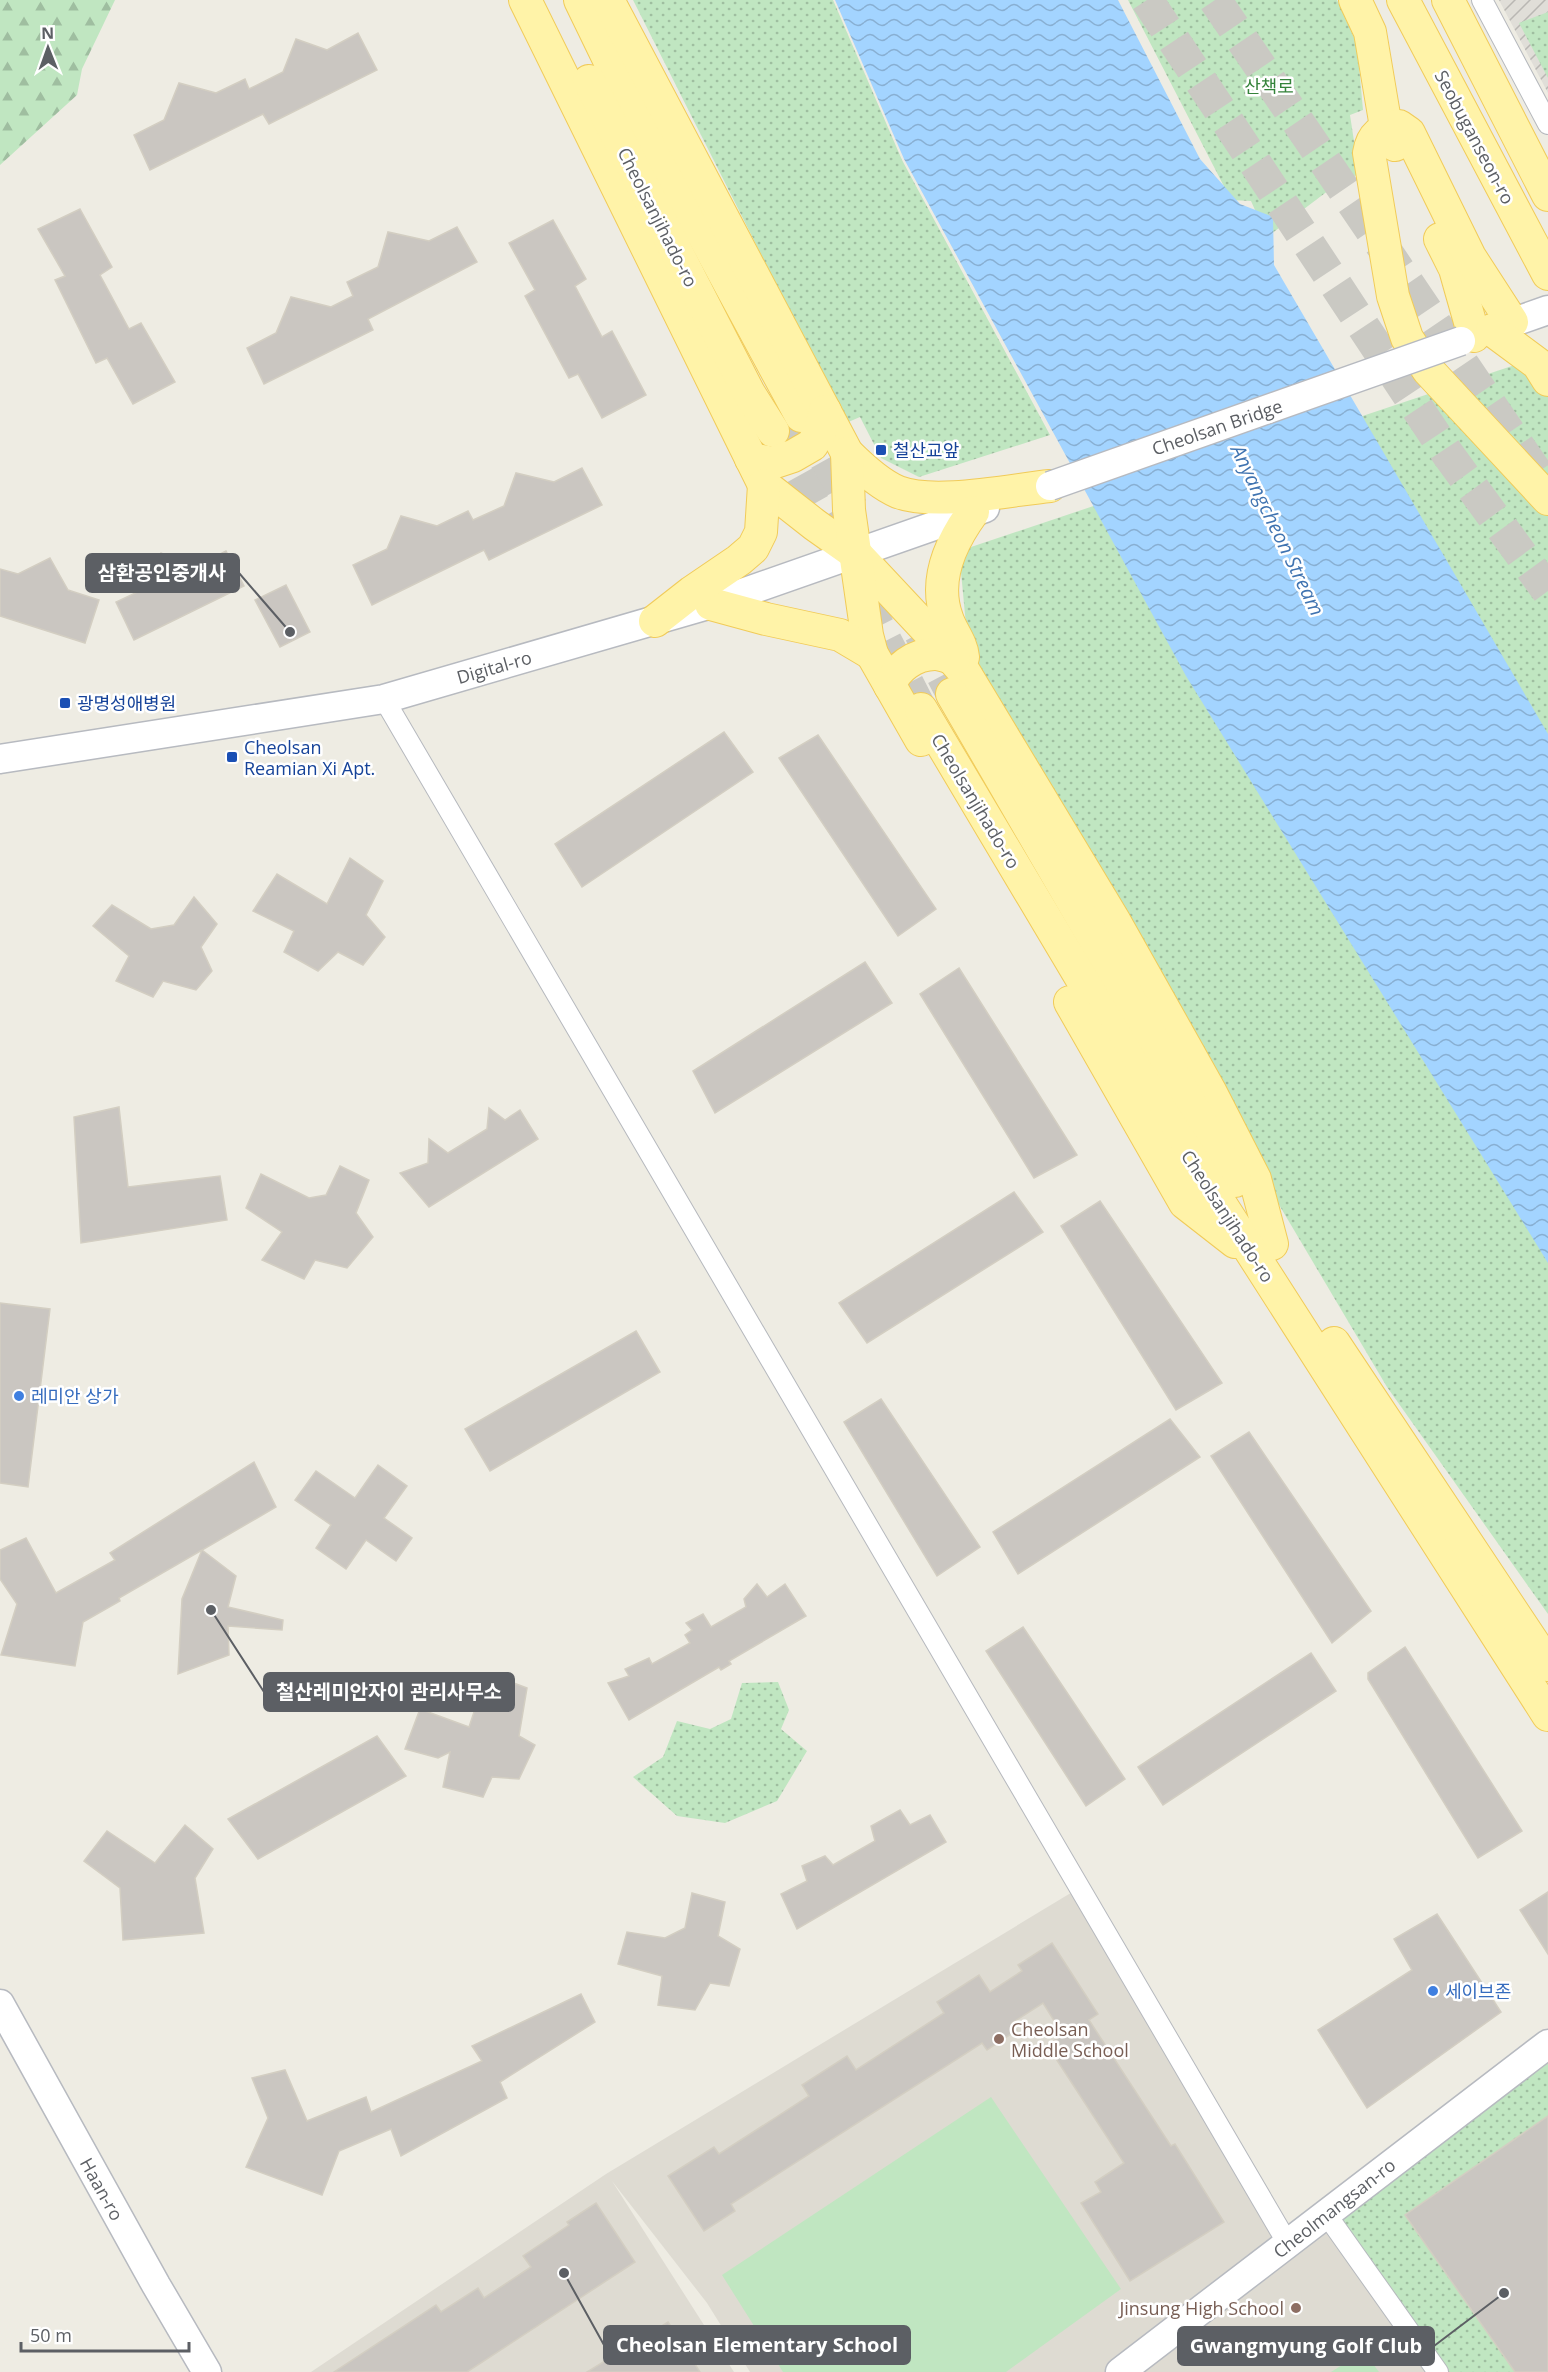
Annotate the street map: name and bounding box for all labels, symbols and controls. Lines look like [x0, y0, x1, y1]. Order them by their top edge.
north arrow [18, 18, 78, 78]
text: N [41, 22, 54, 44]
street label: Seobuganseon-ro [1430, 66, 1520, 208]
park label: 산책로 [1244, 74, 1294, 98]
street label: Cheolsanjihado-ro [612, 143, 704, 291]
street label: Cheolsan Bridge [1149, 393, 1285, 461]
place label: 철산교앞 [893, 438, 959, 462]
water label: Anyangcheon Stream [1224, 438, 1331, 620]
marker: 철산교앞 [874, 443, 888, 457]
callout: 삼환공인중개사 [86, 554, 239, 592]
text: 삼환공인중개사 [98, 559, 226, 586]
street label: Digital-ro [454, 645, 534, 689]
place label: 광명성애병원 [77, 691, 176, 715]
marker: 광명성애병원 [58, 696, 72, 710]
street label: Cheolsanjihado-ro [926, 729, 1026, 873]
place label: Cheolsan Reamian Xi Apt. [244, 735, 375, 780]
marker: Cheolsan Reamian Xi Apt. [225, 750, 239, 764]
street label: Cheolsanjihado-ro [1176, 1145, 1280, 1287]
place label: 레미안 상가 [31, 1384, 119, 1408]
marker: 레미안 상가 [12, 1389, 26, 1403]
callout: 철산레미안자이 관리사무소 [264, 1673, 514, 1711]
text: 철산레미안자이 관리사무소 [276, 1678, 502, 1705]
place label: 세이브존 [1445, 1979, 1511, 2003]
marker: 세이브존 [1426, 1984, 1440, 1998]
place label: Cheolsan Middle School [1011, 2017, 1129, 2062]
marker: Cheolsan Middle School [992, 2032, 1006, 2046]
street label: Haan-ro [75, 2153, 129, 2225]
street label: Cheolmangsan-ro [1268, 2153, 1400, 2263]
place label: Jinsung High School [1117, 2296, 1284, 2320]
marker: Jinsung High School [1289, 2301, 1303, 2315]
scale bar [21, 2315, 189, 2353]
text: 50 m [30, 2323, 72, 2347]
callout: Cheolsan Elementary School [604, 2326, 910, 2364]
callout: Gwangmyung Golf Club [1178, 2327, 1434, 2365]
text: Cheolsan Elementary School [616, 2331, 898, 2358]
text: Gwangmyung Golf Club [1190, 2332, 1422, 2359]

